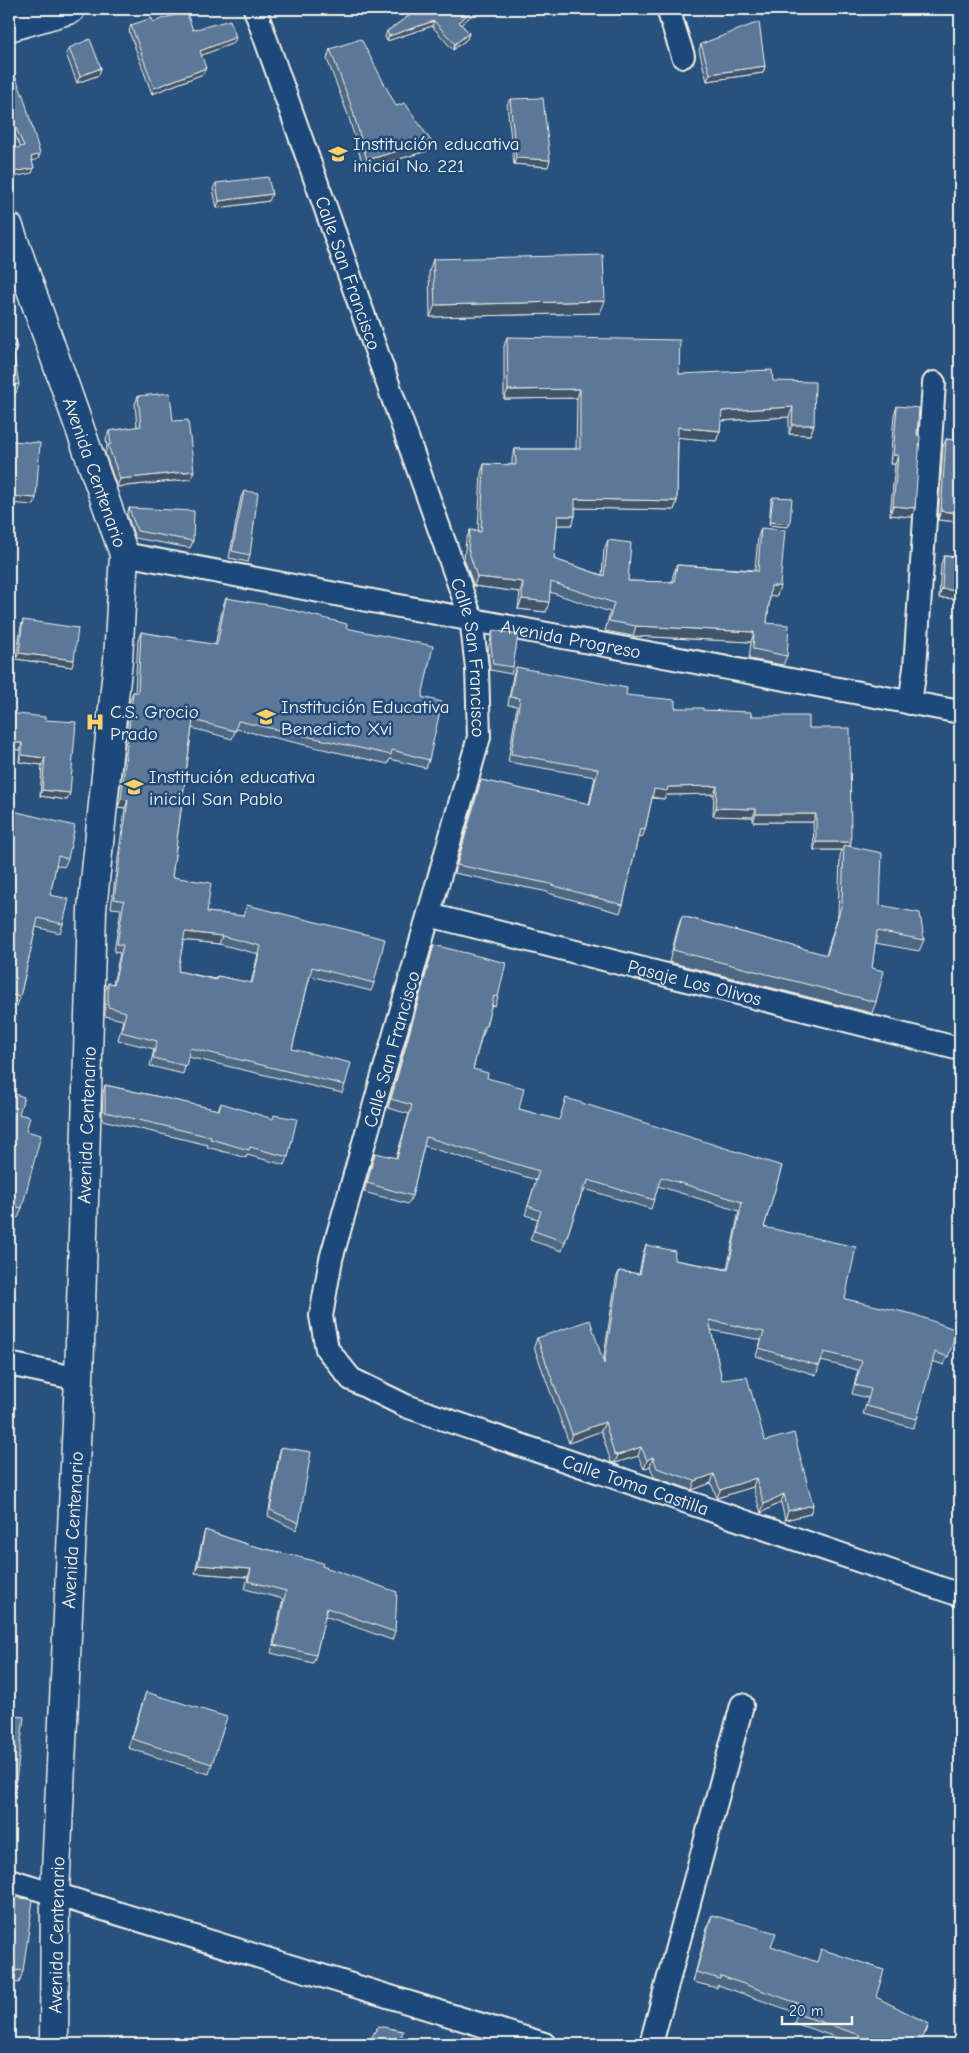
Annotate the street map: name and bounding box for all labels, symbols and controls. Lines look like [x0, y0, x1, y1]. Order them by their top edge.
place label: Institución educativa inicial No. 221 [353, 133, 520, 177]
school or university icon: Institución educativa inicial No. 221 [327, 143, 349, 165]
street label: Calle San Francisco [310, 193, 385, 353]
street label: Avenida Centenario [58, 395, 131, 551]
street label: Calle San Francisco [446, 575, 489, 738]
street label: Avenida Progreso [499, 615, 643, 663]
place label: Institución Educativa Benedicto Xvi [281, 696, 449, 740]
place label: C.S. Grocio Prado [110, 701, 199, 745]
school or university icon: Institución Educativa Benedicto Xvi [255, 706, 277, 728]
hospital icon: C.S. Grocio Prado [84, 711, 106, 733]
place label: Institución educativa inicial San Pablo [149, 766, 316, 810]
school or university icon: Institución educativa inicial San Pablo [123, 776, 145, 798]
street label: Pasaje Los Olivos [625, 956, 764, 1010]
street label: Calle San Francisco [359, 968, 425, 1130]
street label: Avenida Centenario [73, 1046, 101, 1204]
street label: Calle Toma Castilla [559, 1450, 711, 1520]
street label: Avenida Centenario [58, 1451, 88, 1609]
street label: Avenida Centenario [45, 1856, 69, 2014]
scale bar [782, 1993, 852, 2025]
text: 20 m [789, 2002, 823, 2020]

